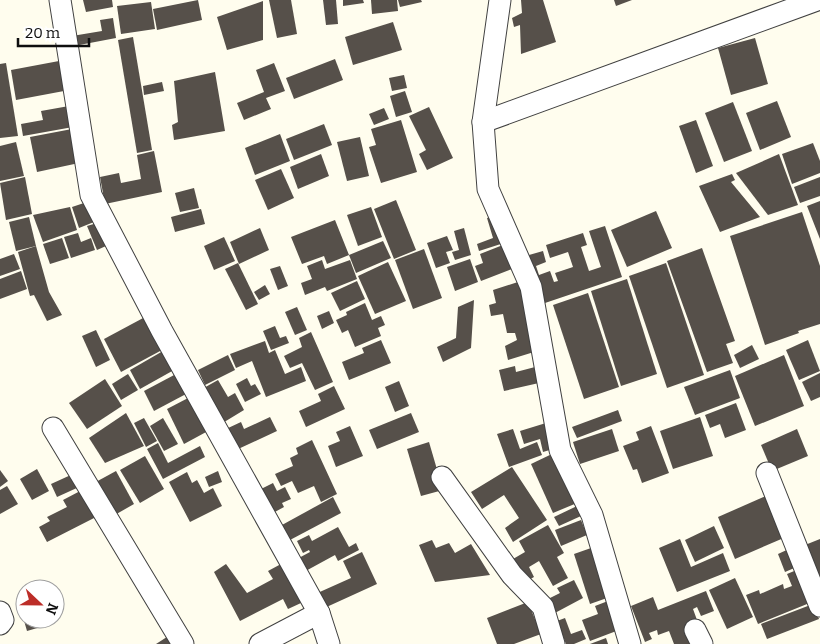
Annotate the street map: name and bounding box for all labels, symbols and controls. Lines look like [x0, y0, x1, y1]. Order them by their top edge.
scale bar [18, 15, 89, 47]
text: 20 m [25, 24, 61, 42]
north arrow [15, 579, 65, 629]
text: N [42, 600, 61, 617]

